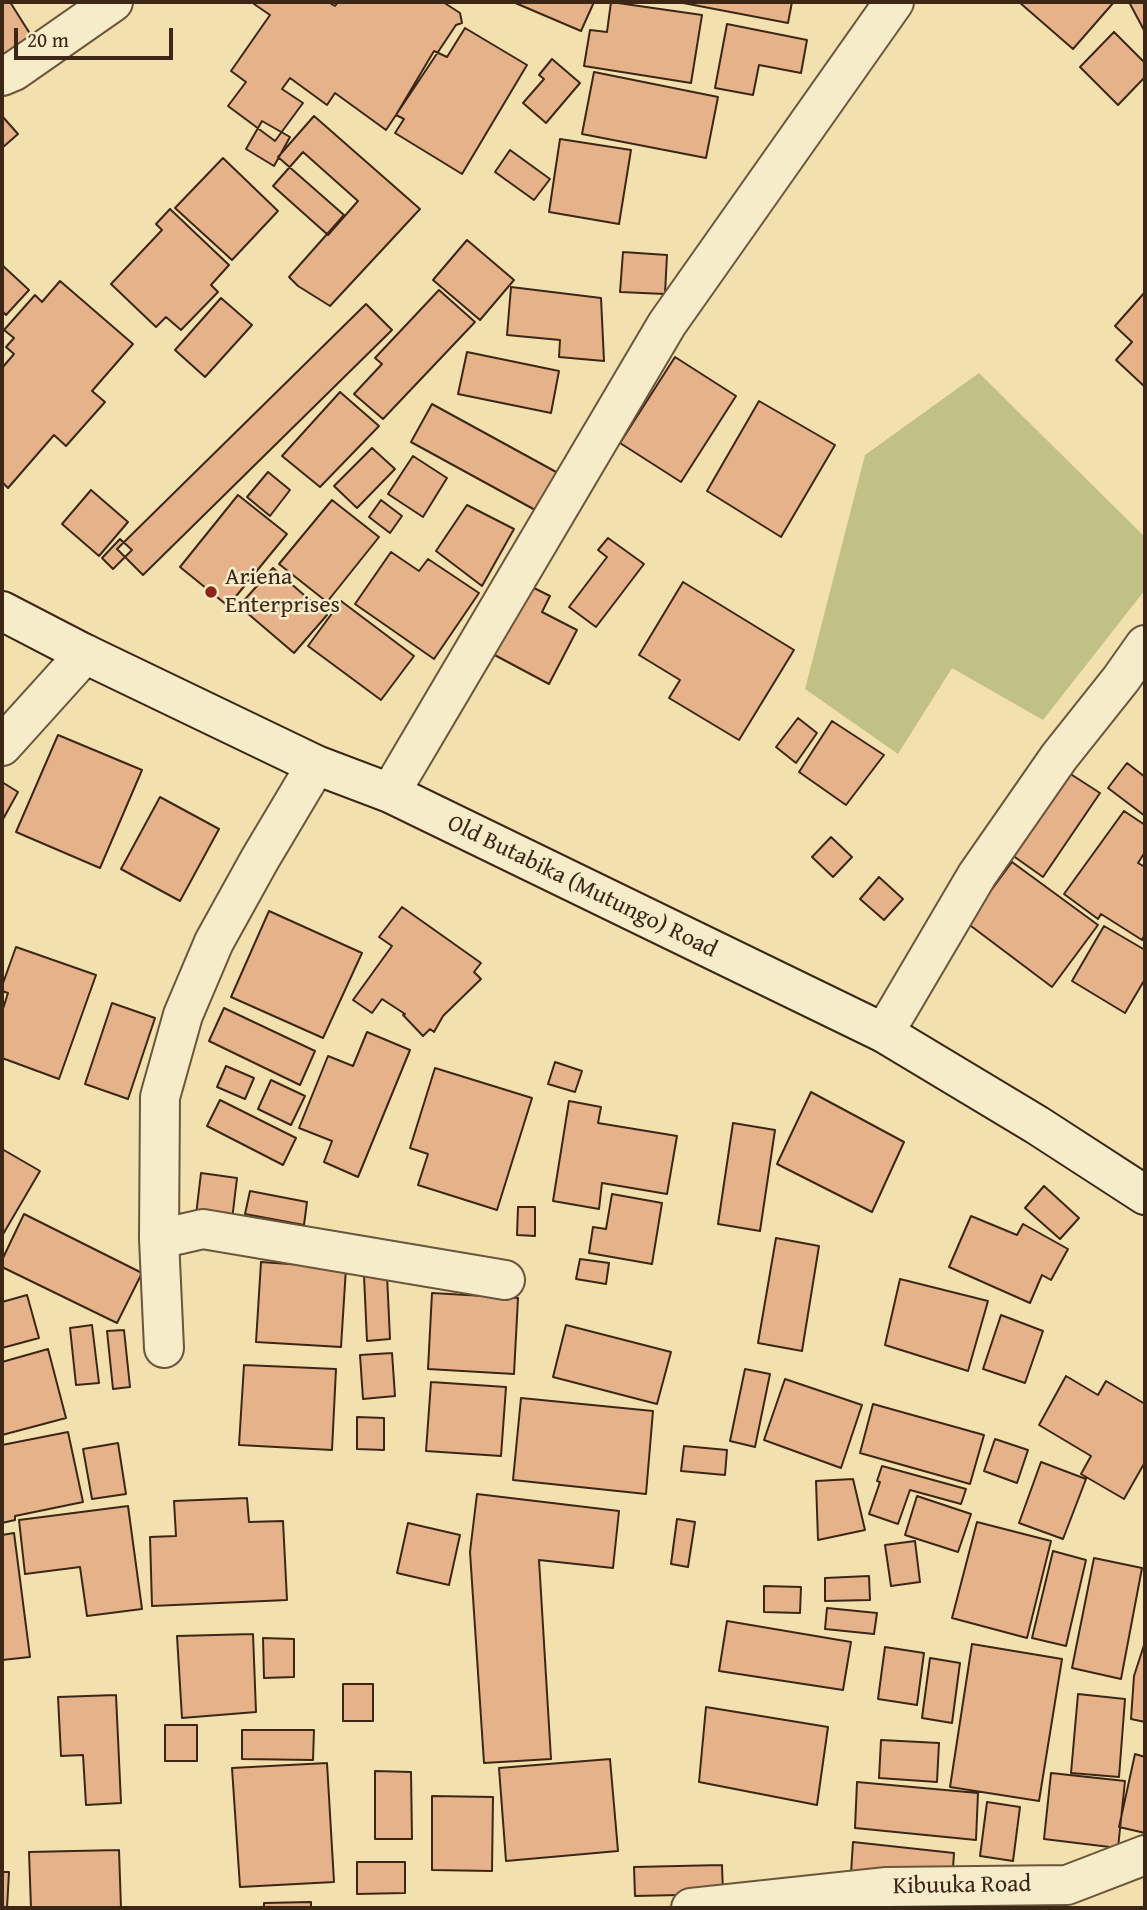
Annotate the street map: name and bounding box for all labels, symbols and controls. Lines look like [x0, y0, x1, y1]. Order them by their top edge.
scale bar [18, 14, 177, 58]
text: 20 m [27, 24, 69, 55]
place label: Ariena Enterprises [225, 564, 340, 620]
marker: Ariena Enterprises [203, 584, 219, 600]
street label: Old Butabika (Mutungo) Road [442, 809, 722, 965]
street label: Kibuuka Road [893, 1870, 1031, 1902]

